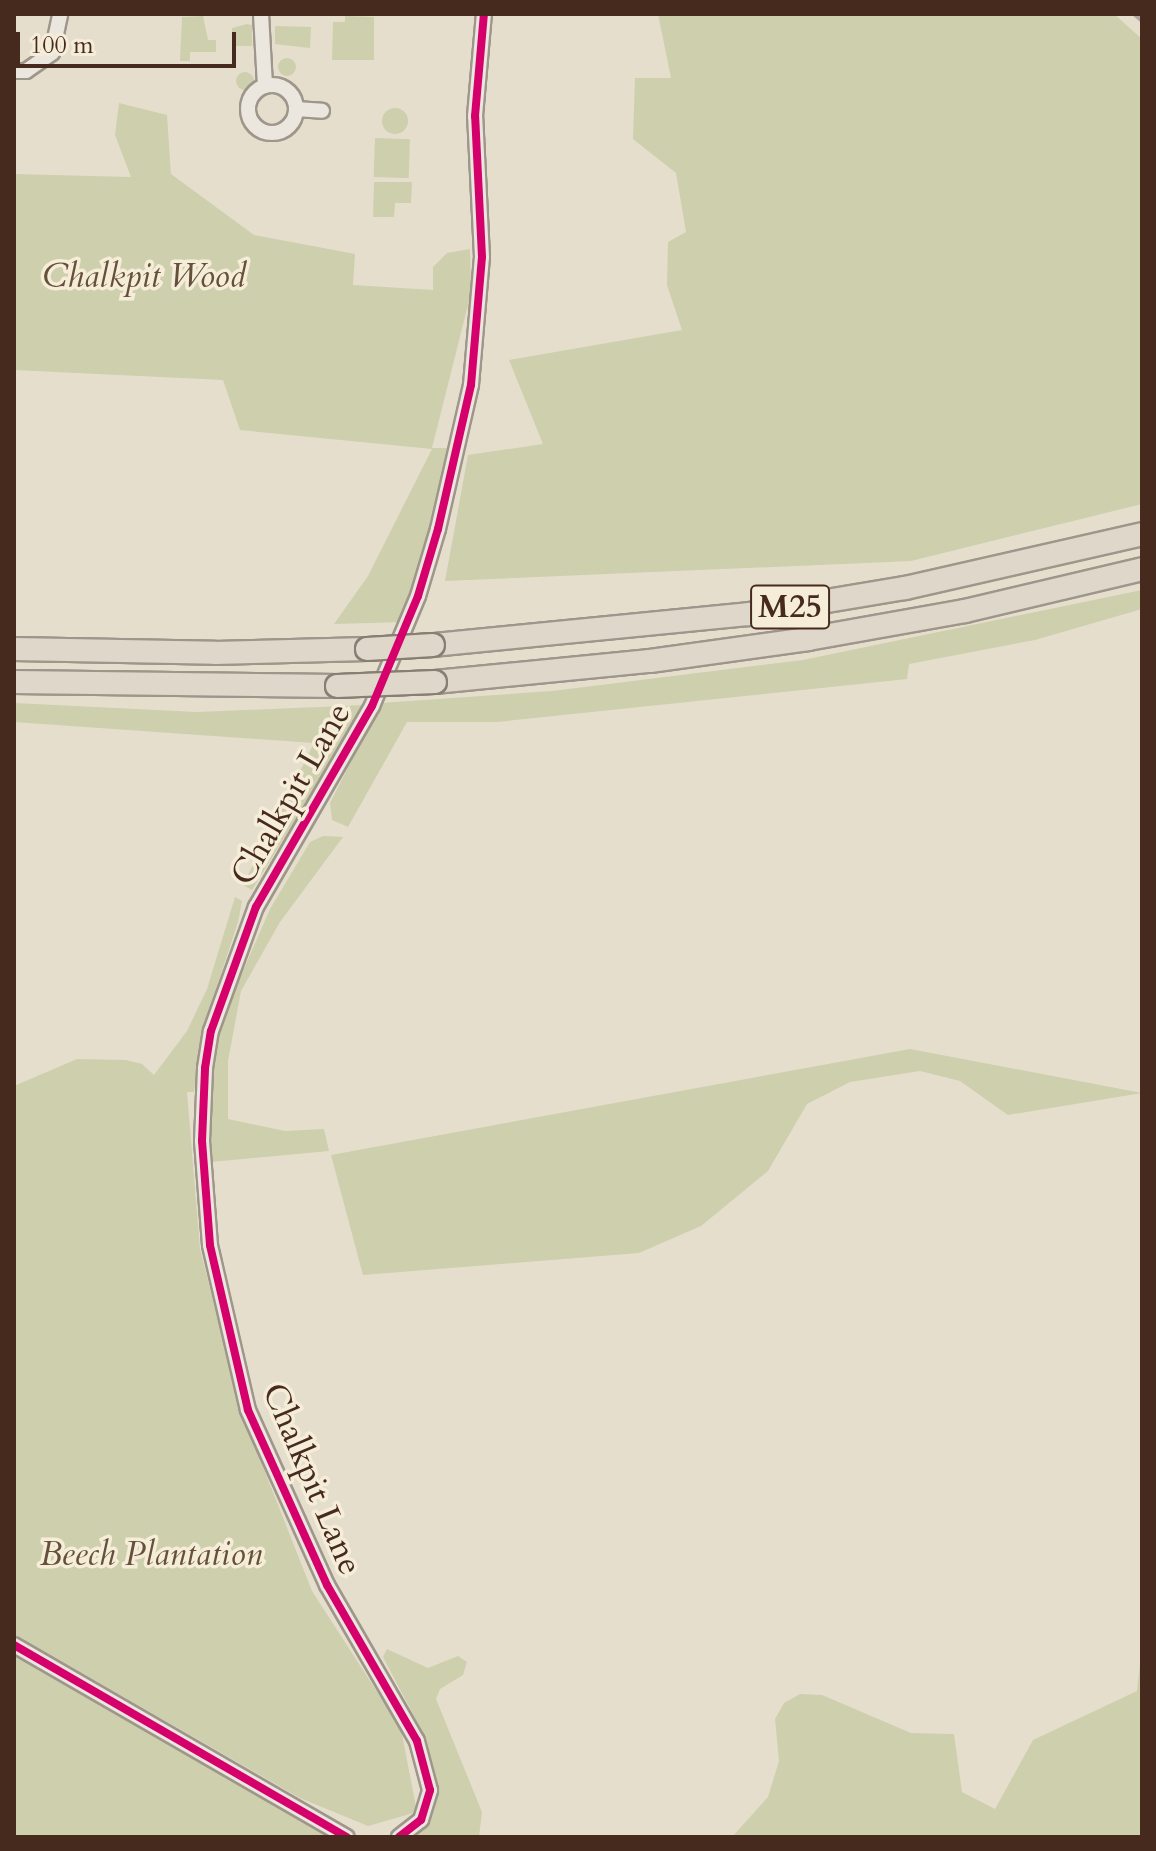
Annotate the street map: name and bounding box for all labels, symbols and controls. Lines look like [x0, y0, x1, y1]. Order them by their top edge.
scale bar [20, 16, 240, 66]
text: 100 m [30, 29, 94, 62]
park label: Chalkpit Wood [42, 257, 246, 297]
road number: M25 [750, 579, 830, 635]
street label: Chalkpit Lane [222, 696, 360, 892]
street label: Chalkpit Lane [253, 1377, 371, 1581]
park label: Beech Plantation [40, 1535, 262, 1575]

